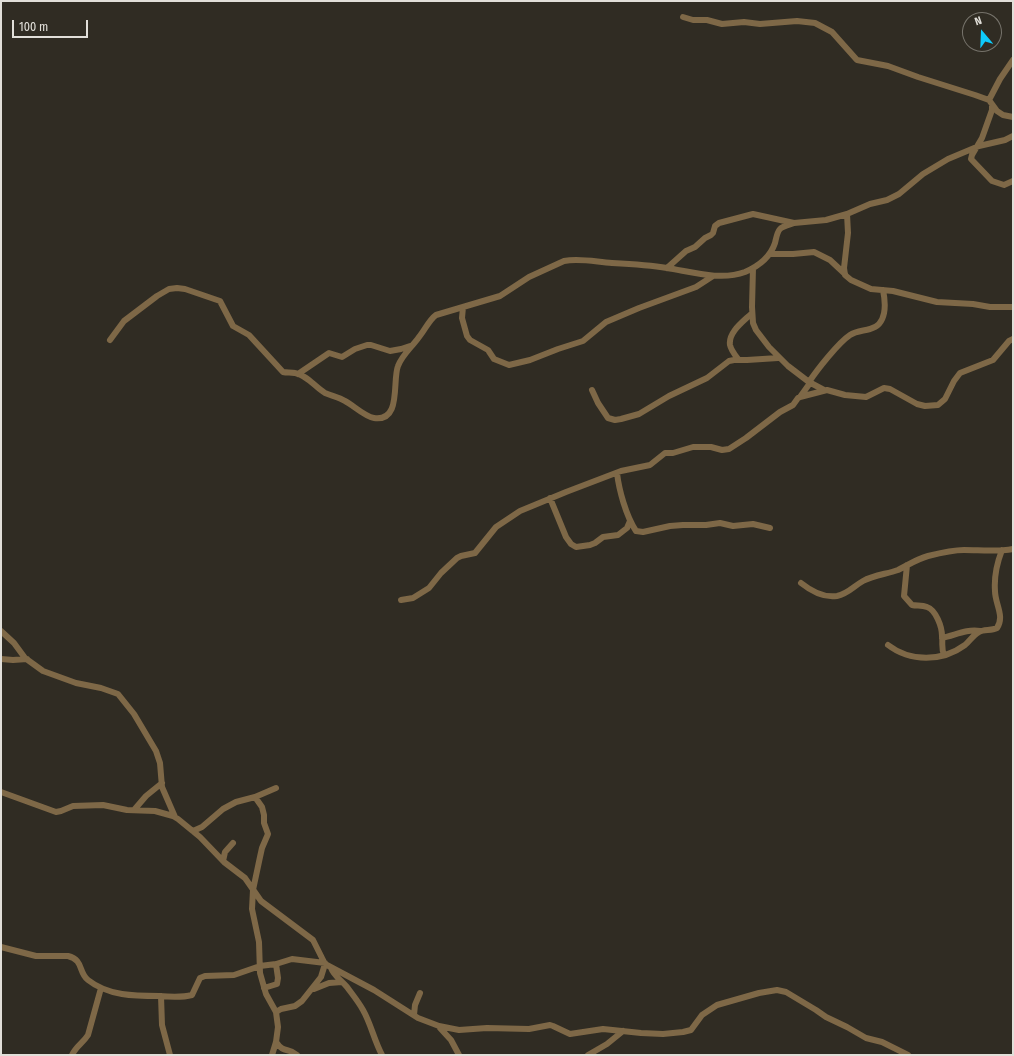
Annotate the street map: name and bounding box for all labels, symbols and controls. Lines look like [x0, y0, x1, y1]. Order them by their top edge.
scale bar [14, 12, 90, 38]
north arrow [962, 12, 1002, 52]
text: N [973, 14, 983, 28]
text: 100 m [19, 20, 48, 34]

